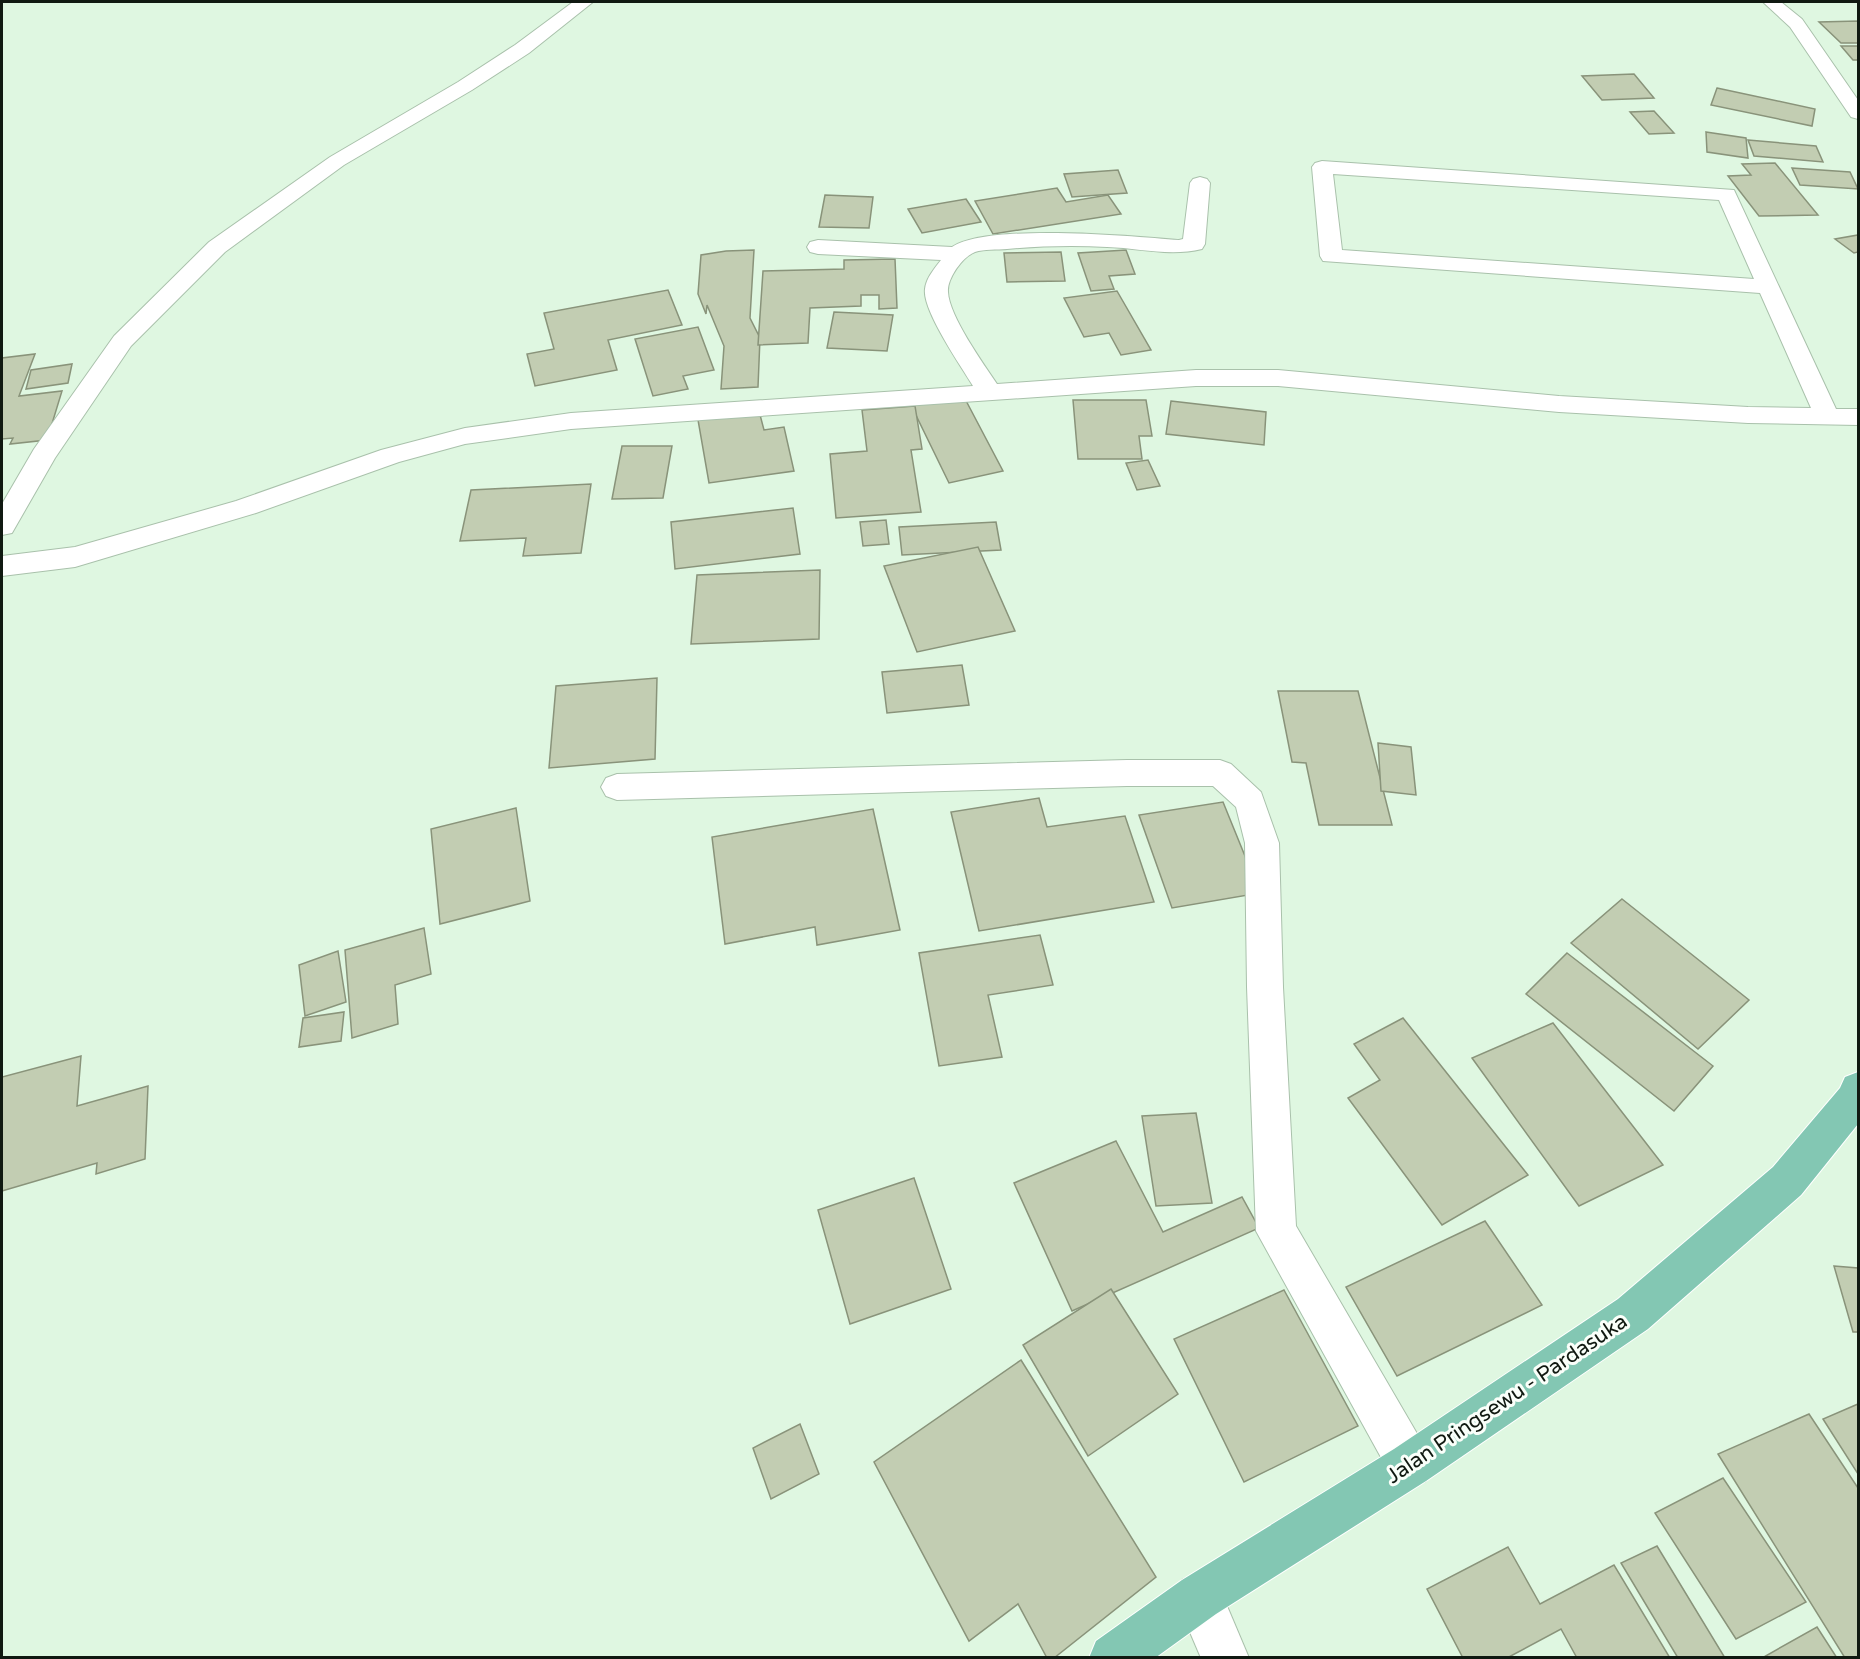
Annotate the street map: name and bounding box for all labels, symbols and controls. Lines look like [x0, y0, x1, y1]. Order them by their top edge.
street label: Jalan Pringsewu - Pardasuka [1382, 1309, 1632, 1489]

